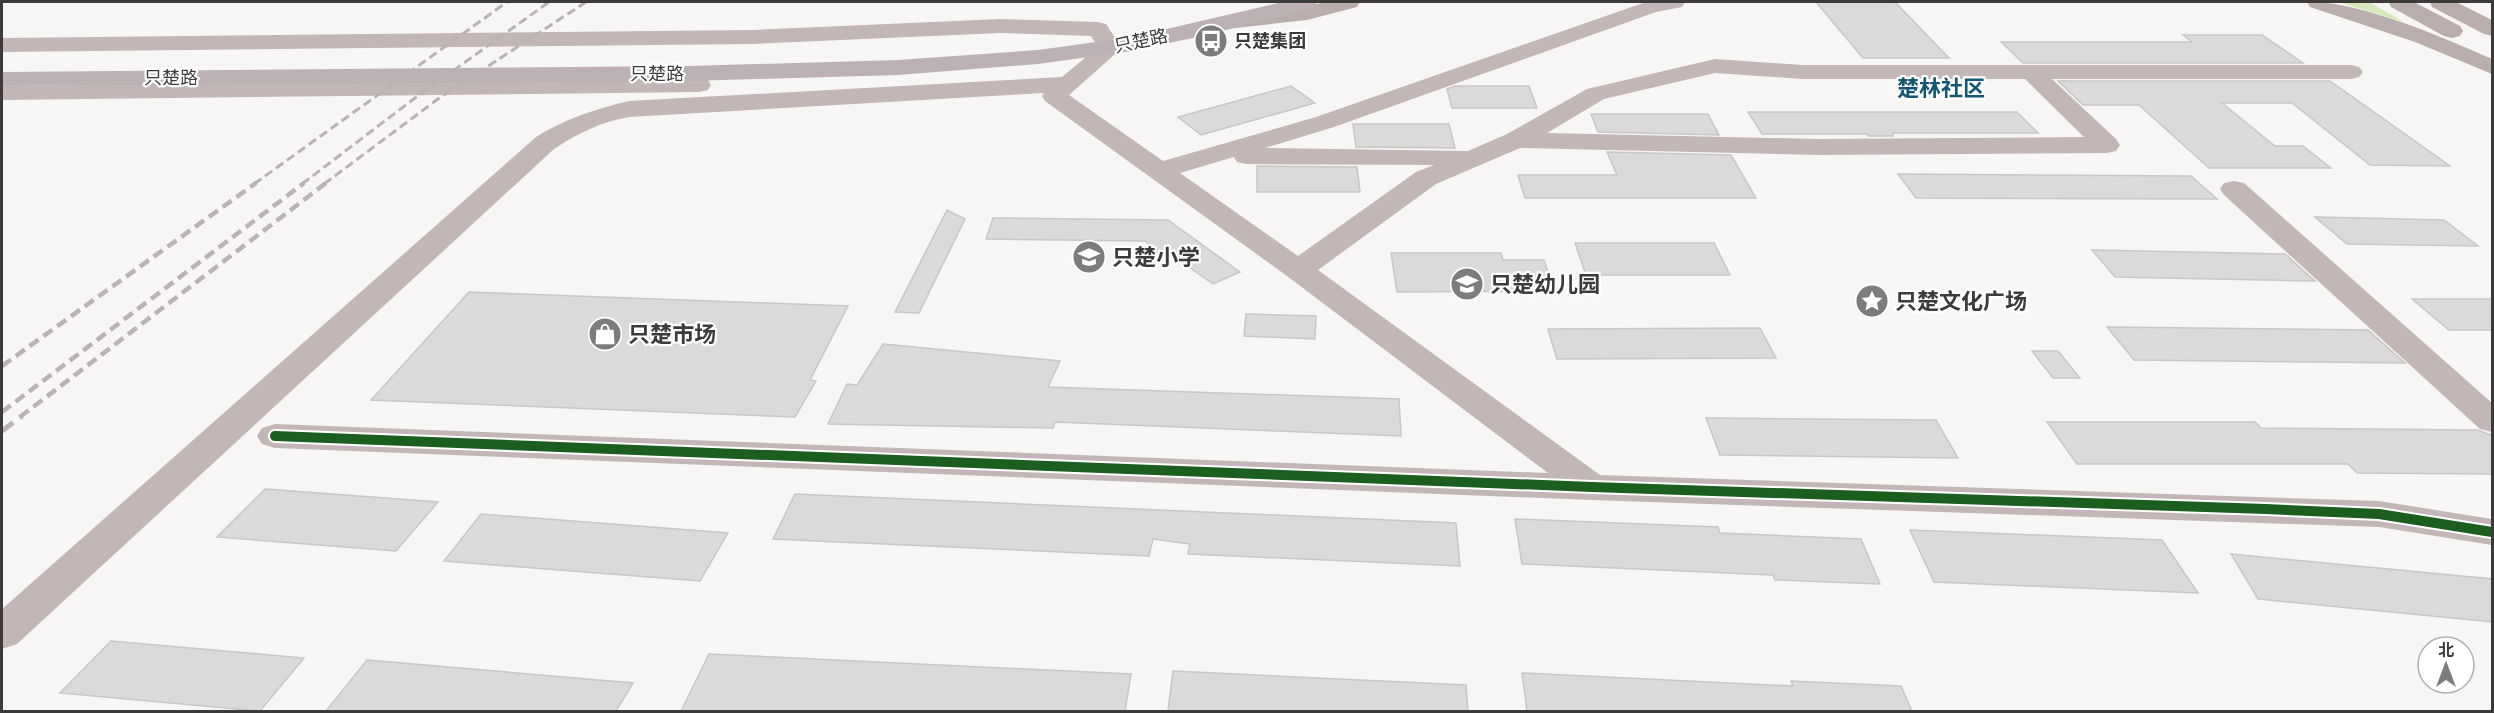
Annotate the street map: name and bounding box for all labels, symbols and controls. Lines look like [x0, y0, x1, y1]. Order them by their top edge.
bus stop icon: 只楚集团 [1193, 23, 1229, 59]
street label: 只楚路 [1113, 26, 1169, 56]
place label: 只楚集团 [1234, 31, 1306, 51]
street label: 只楚路 [630, 64, 684, 84]
street label: 只楚路 [144, 68, 198, 88]
district label: 楚林社区 [1897, 77, 1985, 100]
school or university icon: 只楚小学 [1071, 239, 1107, 275]
place label: 只楚小学 [1112, 246, 1200, 269]
school or university icon: 只楚幼儿园 [1449, 266, 1485, 302]
place label: 只楚幼儿园 [1490, 273, 1600, 296]
place icon: 只楚文化广场 [1854, 283, 1890, 319]
place label: 只楚文化广场 [1895, 290, 2027, 313]
shop icon: 只楚市场 [587, 316, 623, 352]
place label: 只楚市场 [628, 323, 716, 346]
north arrow [2416, 635, 2476, 695]
text: 北 [2438, 642, 2454, 659]

